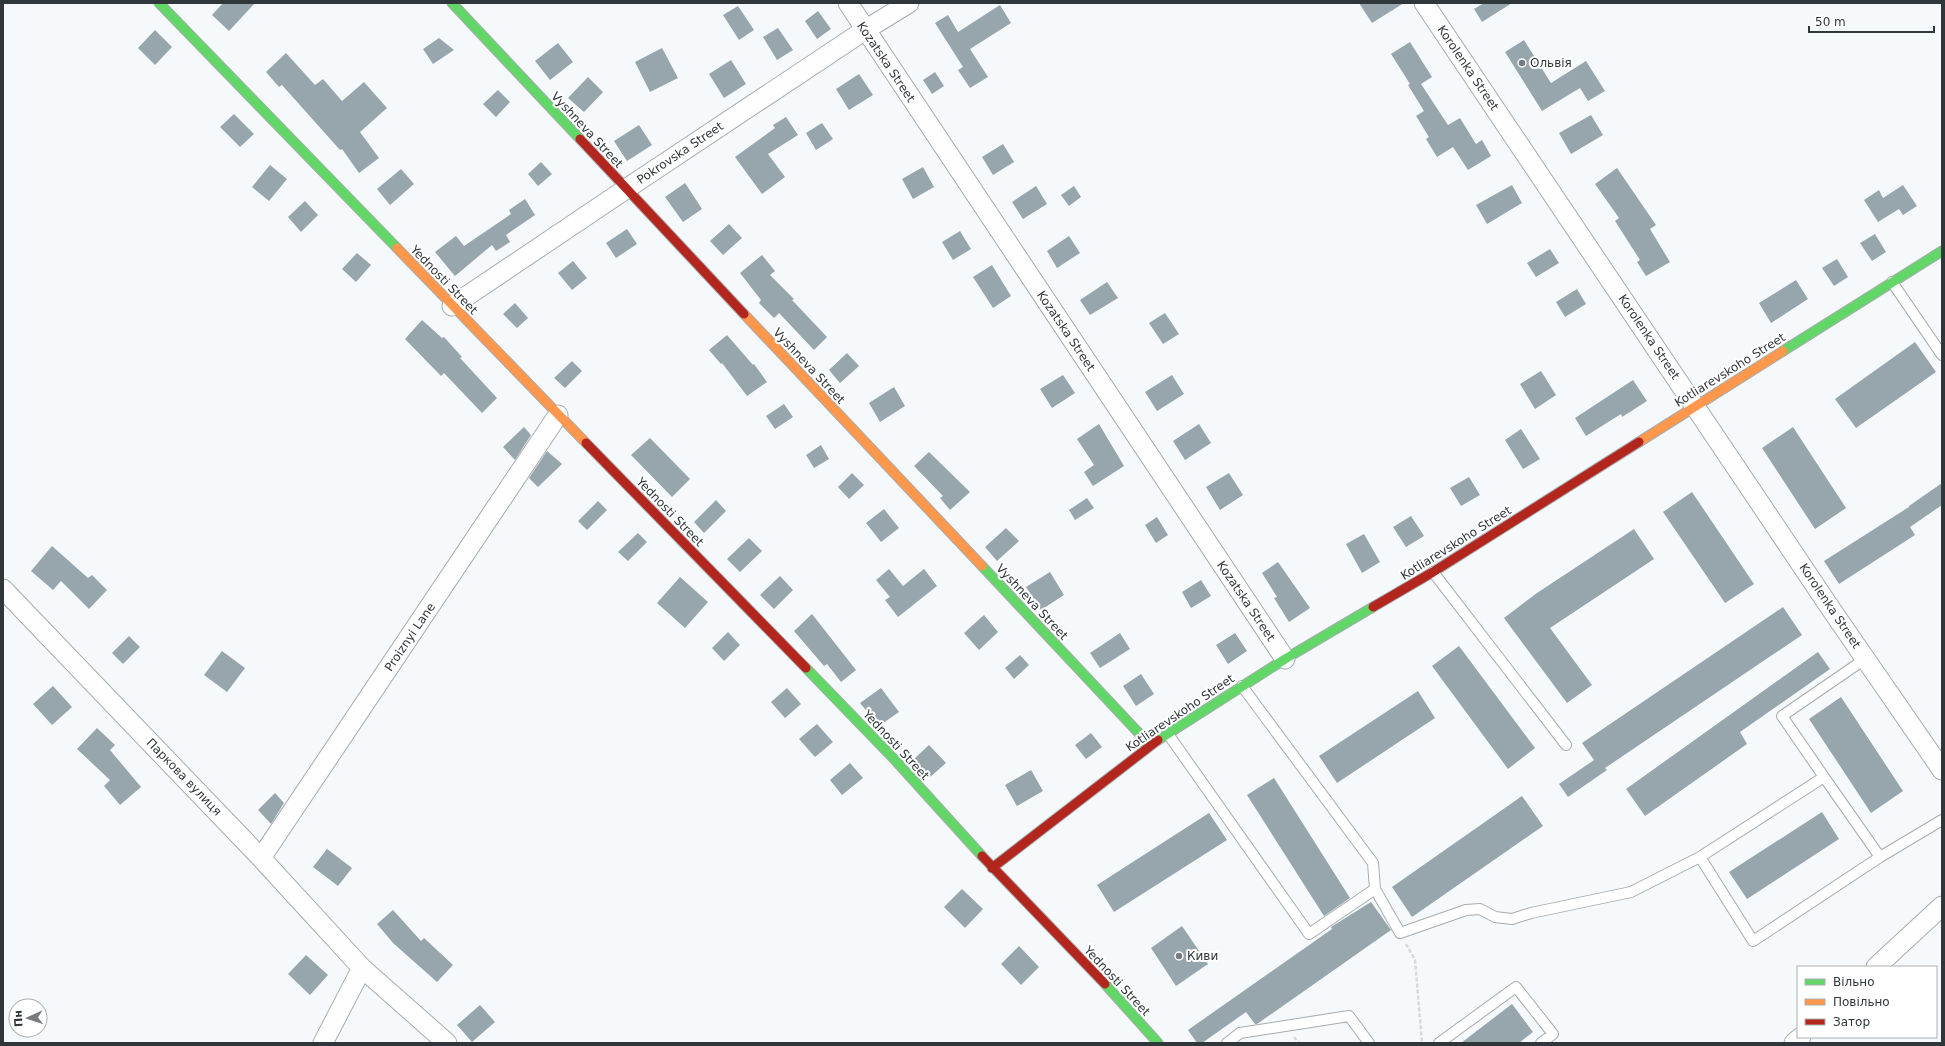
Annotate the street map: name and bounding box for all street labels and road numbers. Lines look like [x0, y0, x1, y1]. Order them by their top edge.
street label: Kozatska Street [854, 19, 918, 105]
street label: Korolenka Street [1434, 23, 1502, 113]
street label: Vyshneva Street [548, 89, 626, 171]
street label: Pokrovska Street [634, 119, 726, 187]
street label: Yednosti Street [407, 242, 481, 318]
street label: Kozatska Street [1034, 288, 1098, 374]
street label: Korolenka Street [1615, 292, 1683, 382]
street label: Vyshneva Street [770, 325, 848, 407]
street label: Kotliarevskoho Street [1672, 330, 1788, 410]
street label: Yednosti Street [633, 474, 707, 550]
street label: Kotliarevskoho Street [1398, 503, 1514, 583]
street label: Kozatska Street [1214, 558, 1278, 644]
street label: Vyshneva Street [993, 561, 1071, 643]
street label: Korolenka Street [1796, 561, 1864, 651]
street label: Proiznyi Lane [382, 600, 438, 674]
street label: Kotliarevskoho Street [1123, 671, 1237, 755]
street label: Yednosti Street [859, 706, 932, 783]
street label: Паркова вулиця [144, 736, 224, 818]
street label: Yednosti Street [1080, 942, 1153, 1019]

